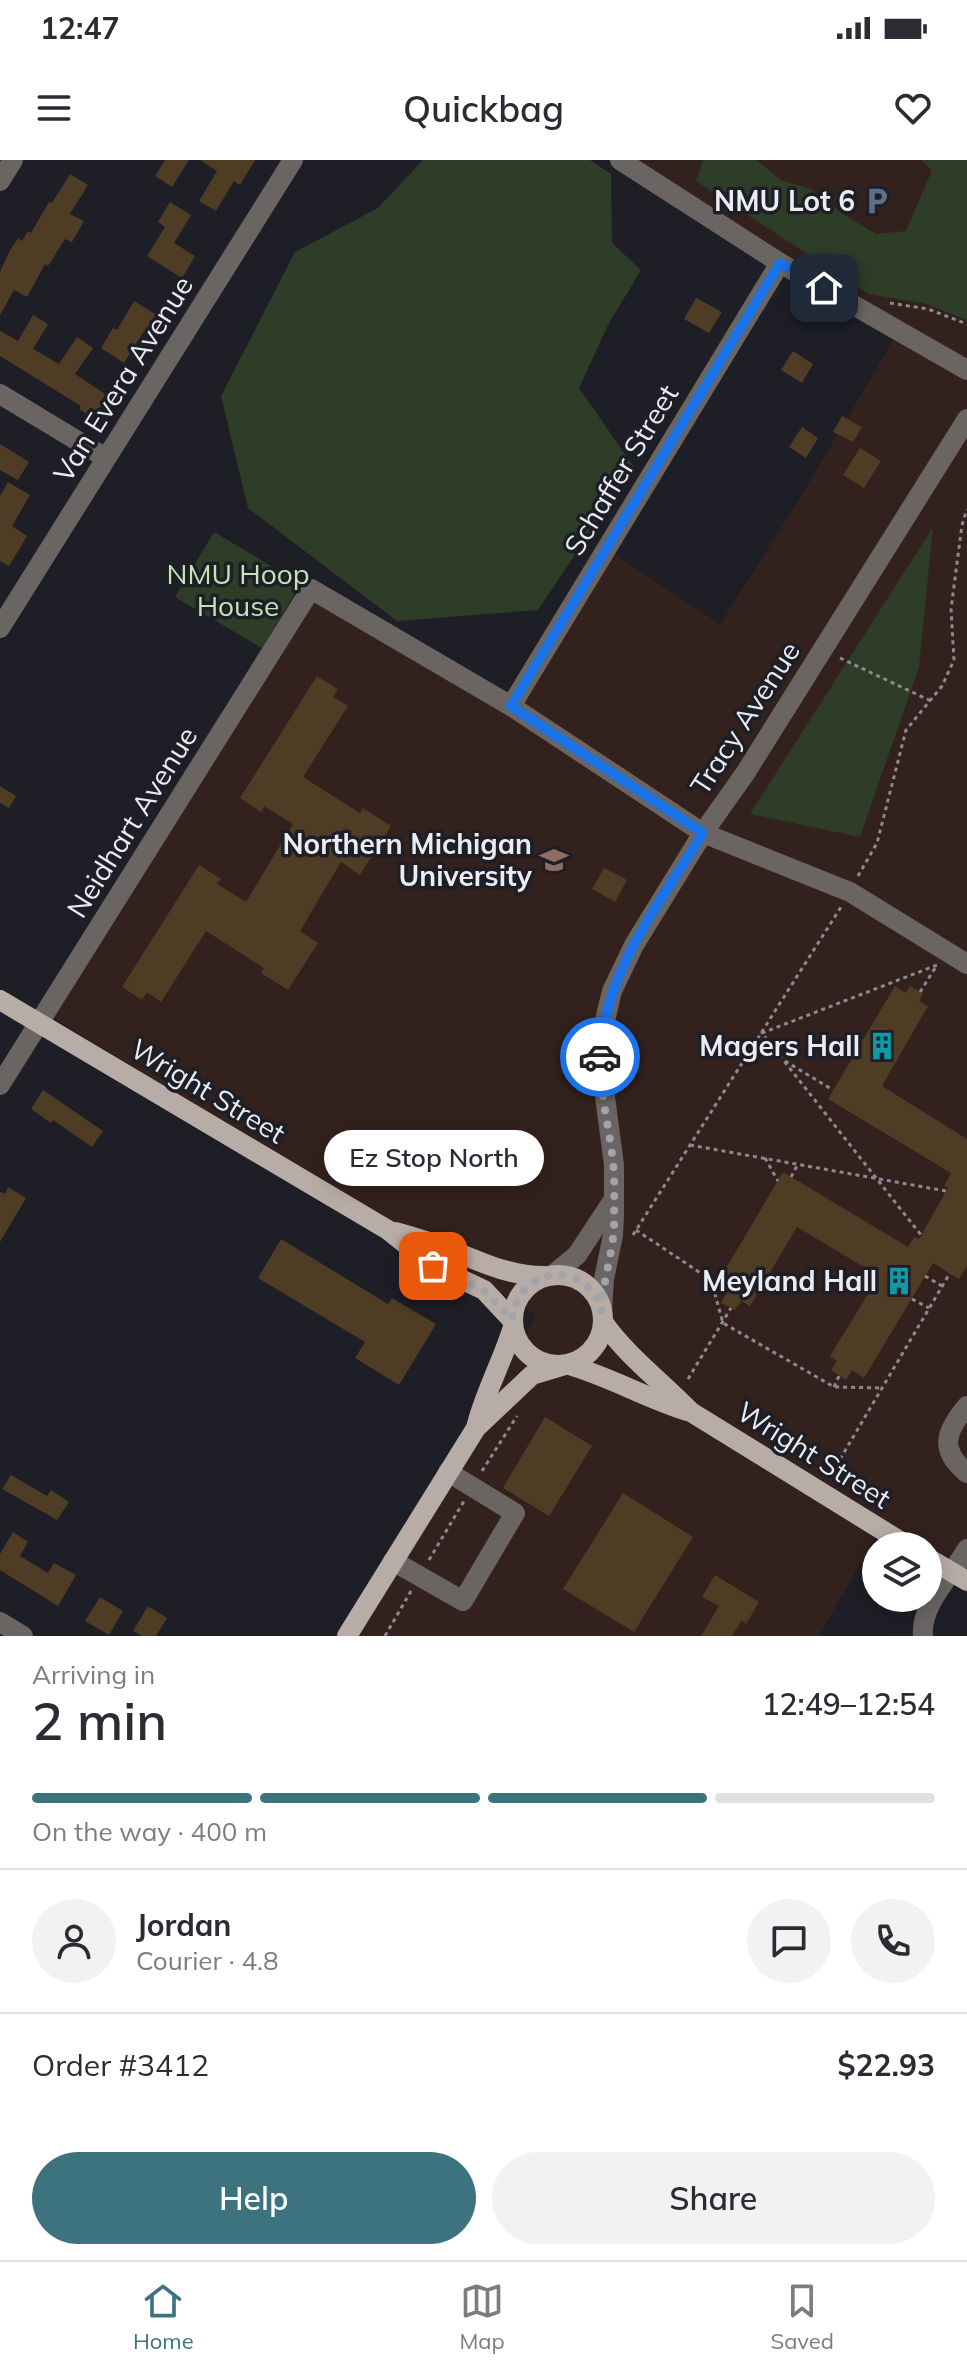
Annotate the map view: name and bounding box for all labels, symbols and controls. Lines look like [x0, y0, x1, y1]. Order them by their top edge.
text: 12:47 [40, 9, 119, 47]
icon: menu [32, 86, 76, 130]
text: Quickbag [403, 86, 564, 131]
icon: heart [891, 86, 935, 130]
place label: NMU Lot 6 [714, 183, 855, 218]
parking icon: NMU Lot 6 [862, 186, 892, 216]
pin [790, 254, 858, 322]
icon: home [802, 266, 846, 310]
street label: Van Evera Avenue [45, 269, 200, 488]
street label: Schaffer Street [556, 378, 685, 561]
park label: NMU Hoop House [167, 556, 309, 623]
street label: Tracy Avenue [682, 635, 807, 801]
street label: Neidhart Avenue [59, 720, 204, 924]
place label: Northern Michigan University [282, 826, 533, 893]
school or university icon: Northern Michigan University [539, 845, 569, 875]
courier [560, 1017, 640, 1097]
place label: Magers Hall [699, 1028, 860, 1063]
street label: Wright Street [125, 1031, 292, 1151]
building icon: Magers Hall [867, 1031, 897, 1061]
icon: car [578, 1035, 622, 1079]
callout: Ez Stop North [323, 1130, 543, 1186]
text: Ez Stop North [349, 1141, 519, 1174]
pin [399, 1232, 467, 1300]
icon: bag [411, 1244, 455, 1288]
place label: Meyland Hall [702, 1263, 877, 1298]
building icon: Meyland Hall [884, 1266, 914, 1296]
street label: Wright Street [731, 1394, 898, 1516]
map controls [862, 1532, 942, 1612]
button: layers [862, 1532, 942, 1612]
text: Arriving in [32, 1658, 155, 1691]
text: 12:49–12:54 [762, 1685, 935, 1723]
text: 2 min [32, 1688, 167, 1753]
text: On the way · 400 m [32, 1815, 267, 1848]
button: person [32, 1899, 116, 1983]
button: chat [747, 1899, 831, 1983]
button: phone [851, 1899, 935, 1983]
text: Jordan [136, 1906, 231, 1944]
text: Courier · 4.8 [136, 1944, 279, 1977]
text: Order #3412 [32, 2046, 209, 2084]
text: $22.93 [838, 2046, 935, 2084]
button: Help [32, 2152, 476, 2244]
button: Share [492, 2152, 935, 2244]
tab: Home [133, 2279, 194, 2355]
tab: Map [459, 2279, 505, 2355]
tab: Saved [771, 2279, 834, 2355]

